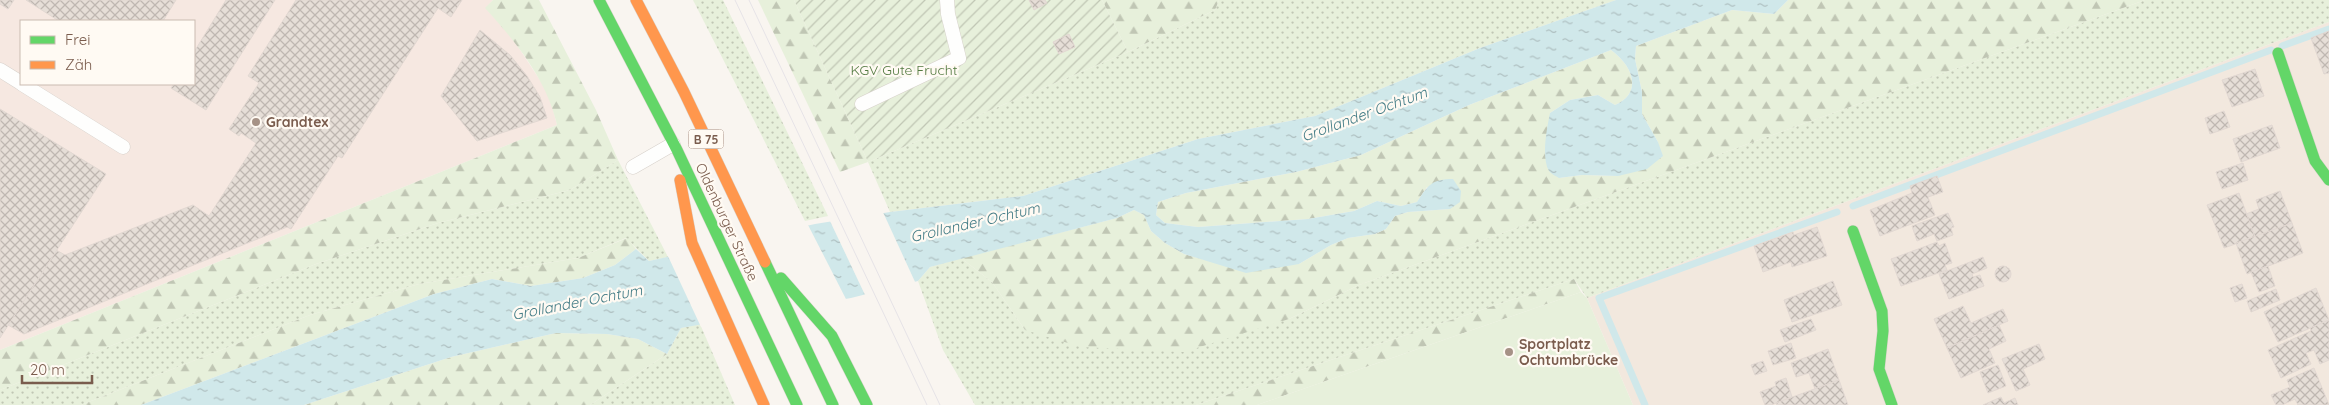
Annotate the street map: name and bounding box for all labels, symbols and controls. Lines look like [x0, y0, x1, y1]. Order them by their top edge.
legend [20, 20, 195, 85]
text: Frei [65, 30, 91, 49]
text: Zäh [65, 55, 92, 74]
park label: KGV Gute Frucht [851, 61, 958, 79]
water label: Grollander Ochtum [1299, 82, 1430, 146]
place label: Grandtex [266, 113, 328, 131]
marker: Grandtex [250, 116, 262, 128]
road number: B 75 [688, 130, 724, 148]
street label: Oldenburger Straße [692, 160, 762, 284]
water label: Grollander Ochtum [908, 198, 1042, 246]
water label: Grollander Ochtum [510, 280, 644, 324]
place label: Sportplatz Ochtumbrücke [1519, 335, 1618, 369]
marker: Sportplatz Ochtumbrücke [1503, 346, 1515, 358]
scale bar [22, 352, 92, 384]
text: 20 m [30, 360, 65, 379]

